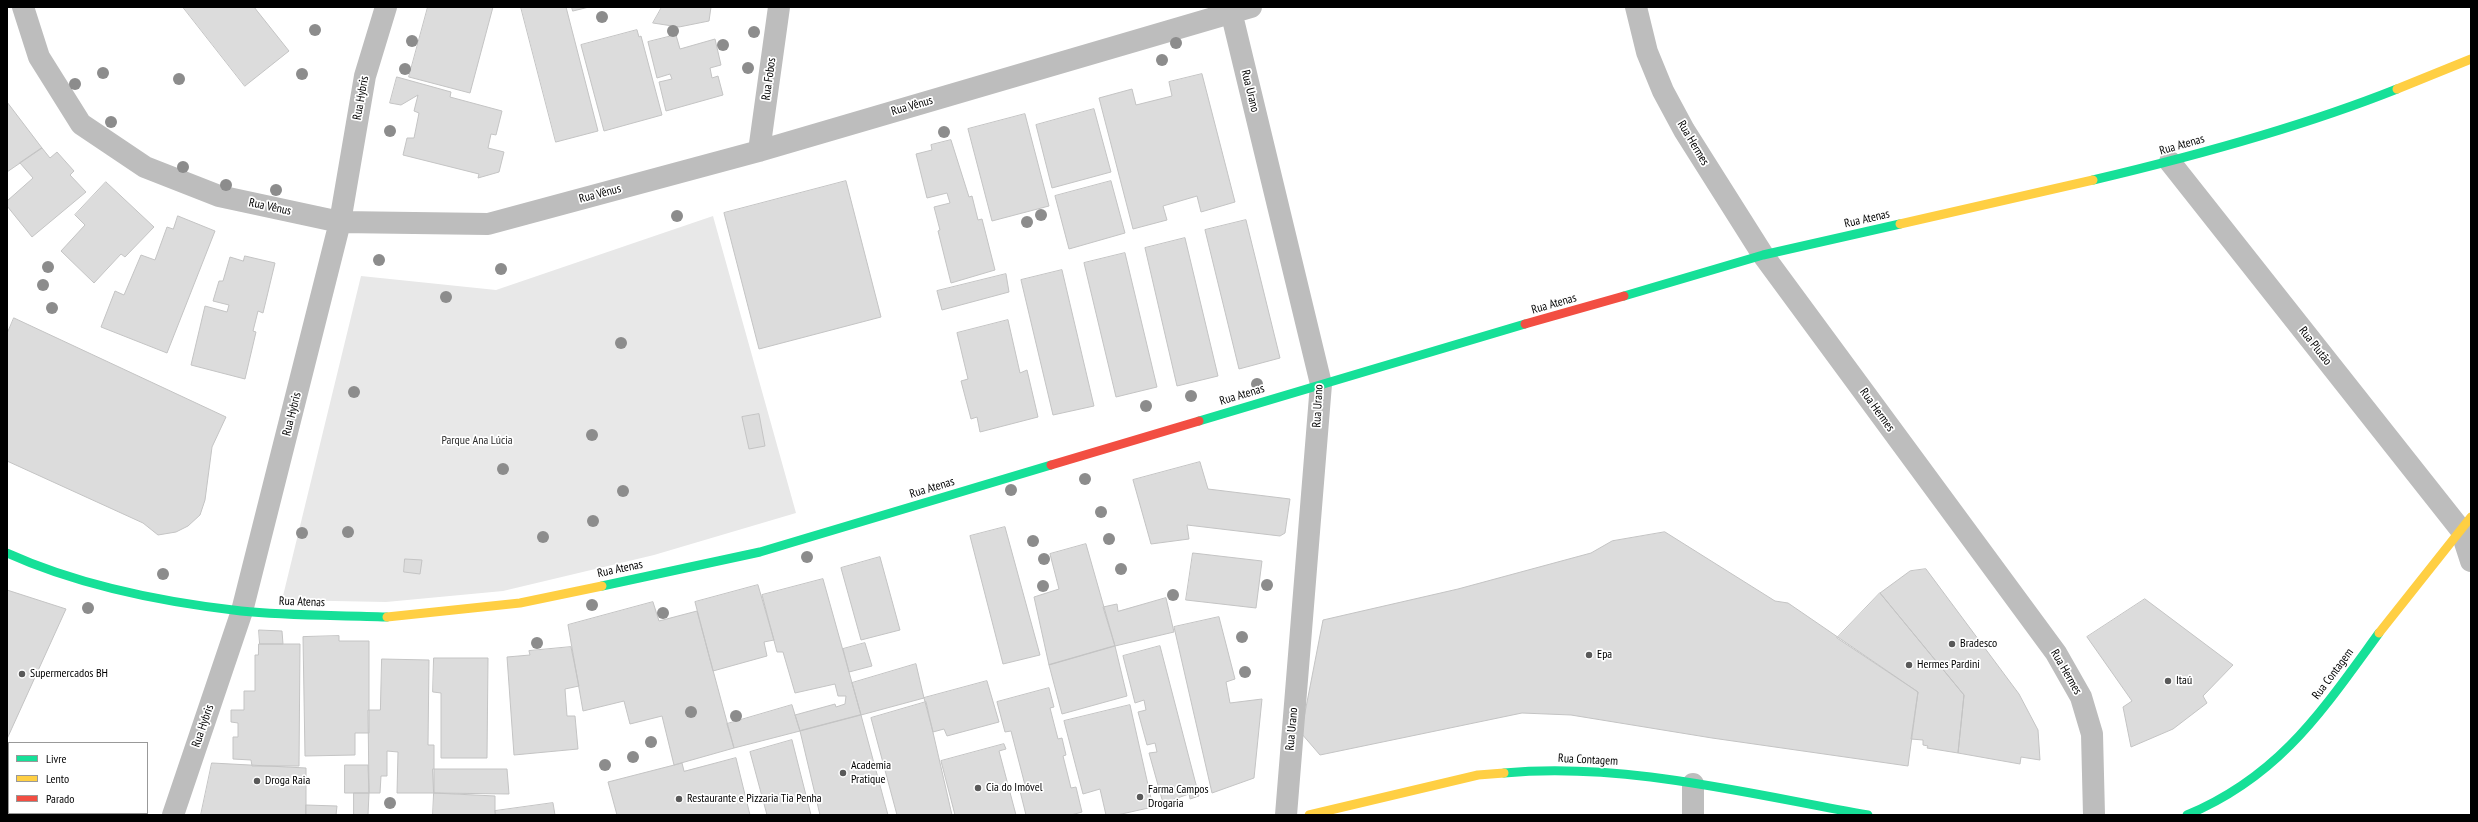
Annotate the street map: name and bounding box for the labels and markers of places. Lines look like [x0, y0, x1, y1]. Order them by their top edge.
place label: Bradesco [1960, 637, 1997, 651]
marker: Bradesco [1947, 639, 1957, 649]
place label: Epa [1597, 648, 1612, 662]
marker: Epa [1584, 650, 1594, 660]
place label: Hermes Pardini [1917, 658, 1980, 672]
marker: Hermes Pardini [1904, 660, 1914, 670]
place label: Supermercados BH [30, 667, 108, 681]
marker: Supermercados BH [17, 669, 27, 679]
place label: Itaú [2176, 674, 2192, 688]
marker: Itaú [2163, 676, 2173, 686]
place label: Academia Pratique [851, 759, 891, 787]
marker: Academia Pratique [838, 768, 848, 778]
place label: Droga Raia [265, 774, 310, 788]
marker: Droga Raia [252, 776, 262, 786]
place label: Cia do Imóvel [986, 781, 1042, 795]
marker: Cia do Imóvel [973, 783, 983, 793]
place label: Farma Campos Drogaria [1148, 783, 1209, 811]
place label: Restaurante e Pizzaria Tia Penha [687, 792, 822, 806]
marker: Farma Campos Drogaria [1135, 792, 1145, 802]
marker: Restaurante e Pizzaria Tia Penha [674, 794, 684, 804]

